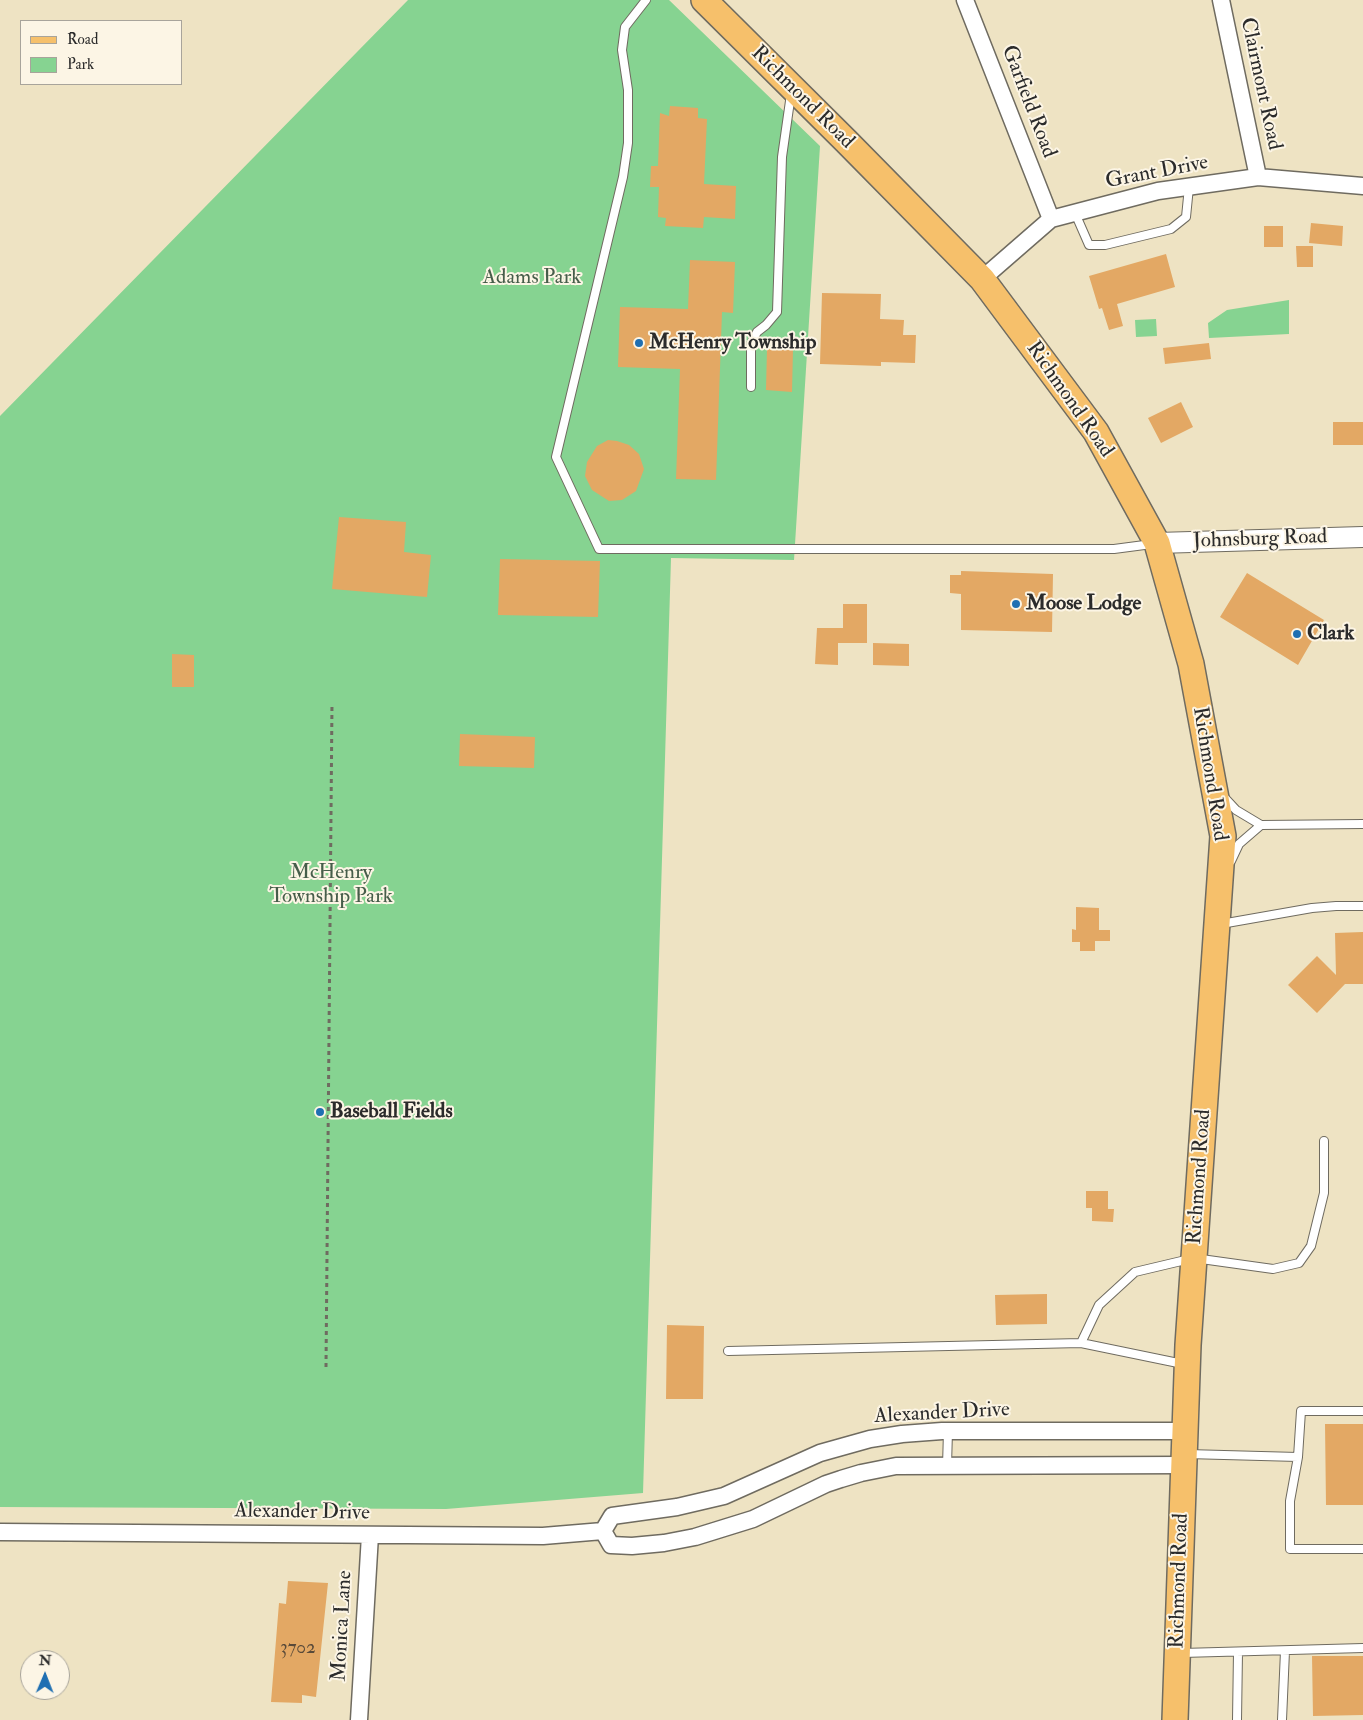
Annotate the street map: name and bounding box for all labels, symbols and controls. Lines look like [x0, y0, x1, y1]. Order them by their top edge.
street label: Clairmont Road [1234, 15, 1286, 153]
legend [20, 20, 182, 85]
text: Road [67, 30, 98, 49]
street label: Richmond Road [745, 41, 859, 155]
street label: Garfield Road [995, 42, 1061, 162]
text: Park [67, 55, 94, 74]
street label: Grant Drive [1103, 151, 1211, 195]
park label: Adams Park [483, 265, 581, 291]
place label: McHenry Township [649, 330, 816, 356]
marker: McHenry Township [633, 337, 645, 349]
street label: Richmond Road [1020, 337, 1118, 463]
street label: Johnsburg Road [1192, 525, 1328, 555]
place label: Moose Lodge [1026, 591, 1141, 617]
marker: Moose Lodge [1010, 598, 1022, 610]
place label: Clark [1307, 621, 1354, 647]
marker: Clark [1291, 628, 1303, 640]
street label: Richmond Road [1186, 705, 1232, 843]
park label: McHenry Township Park [269, 860, 393, 910]
place label: Baseball Fields [330, 1099, 453, 1125]
marker: Baseball Fields [314, 1106, 326, 1118]
street label: Richmond Road [1183, 1108, 1217, 1246]
street label: Alexander Drive [874, 1398, 1010, 1430]
street label: Alexander Drive [234, 1499, 370, 1527]
street label: Richmond Road [1165, 1513, 1195, 1649]
street label: Monica Lane [328, 1570, 358, 1682]
house number: 3702 [280, 1638, 316, 1660]
north arrow [20, 1650, 70, 1700]
text: N [39, 1652, 52, 1669]

